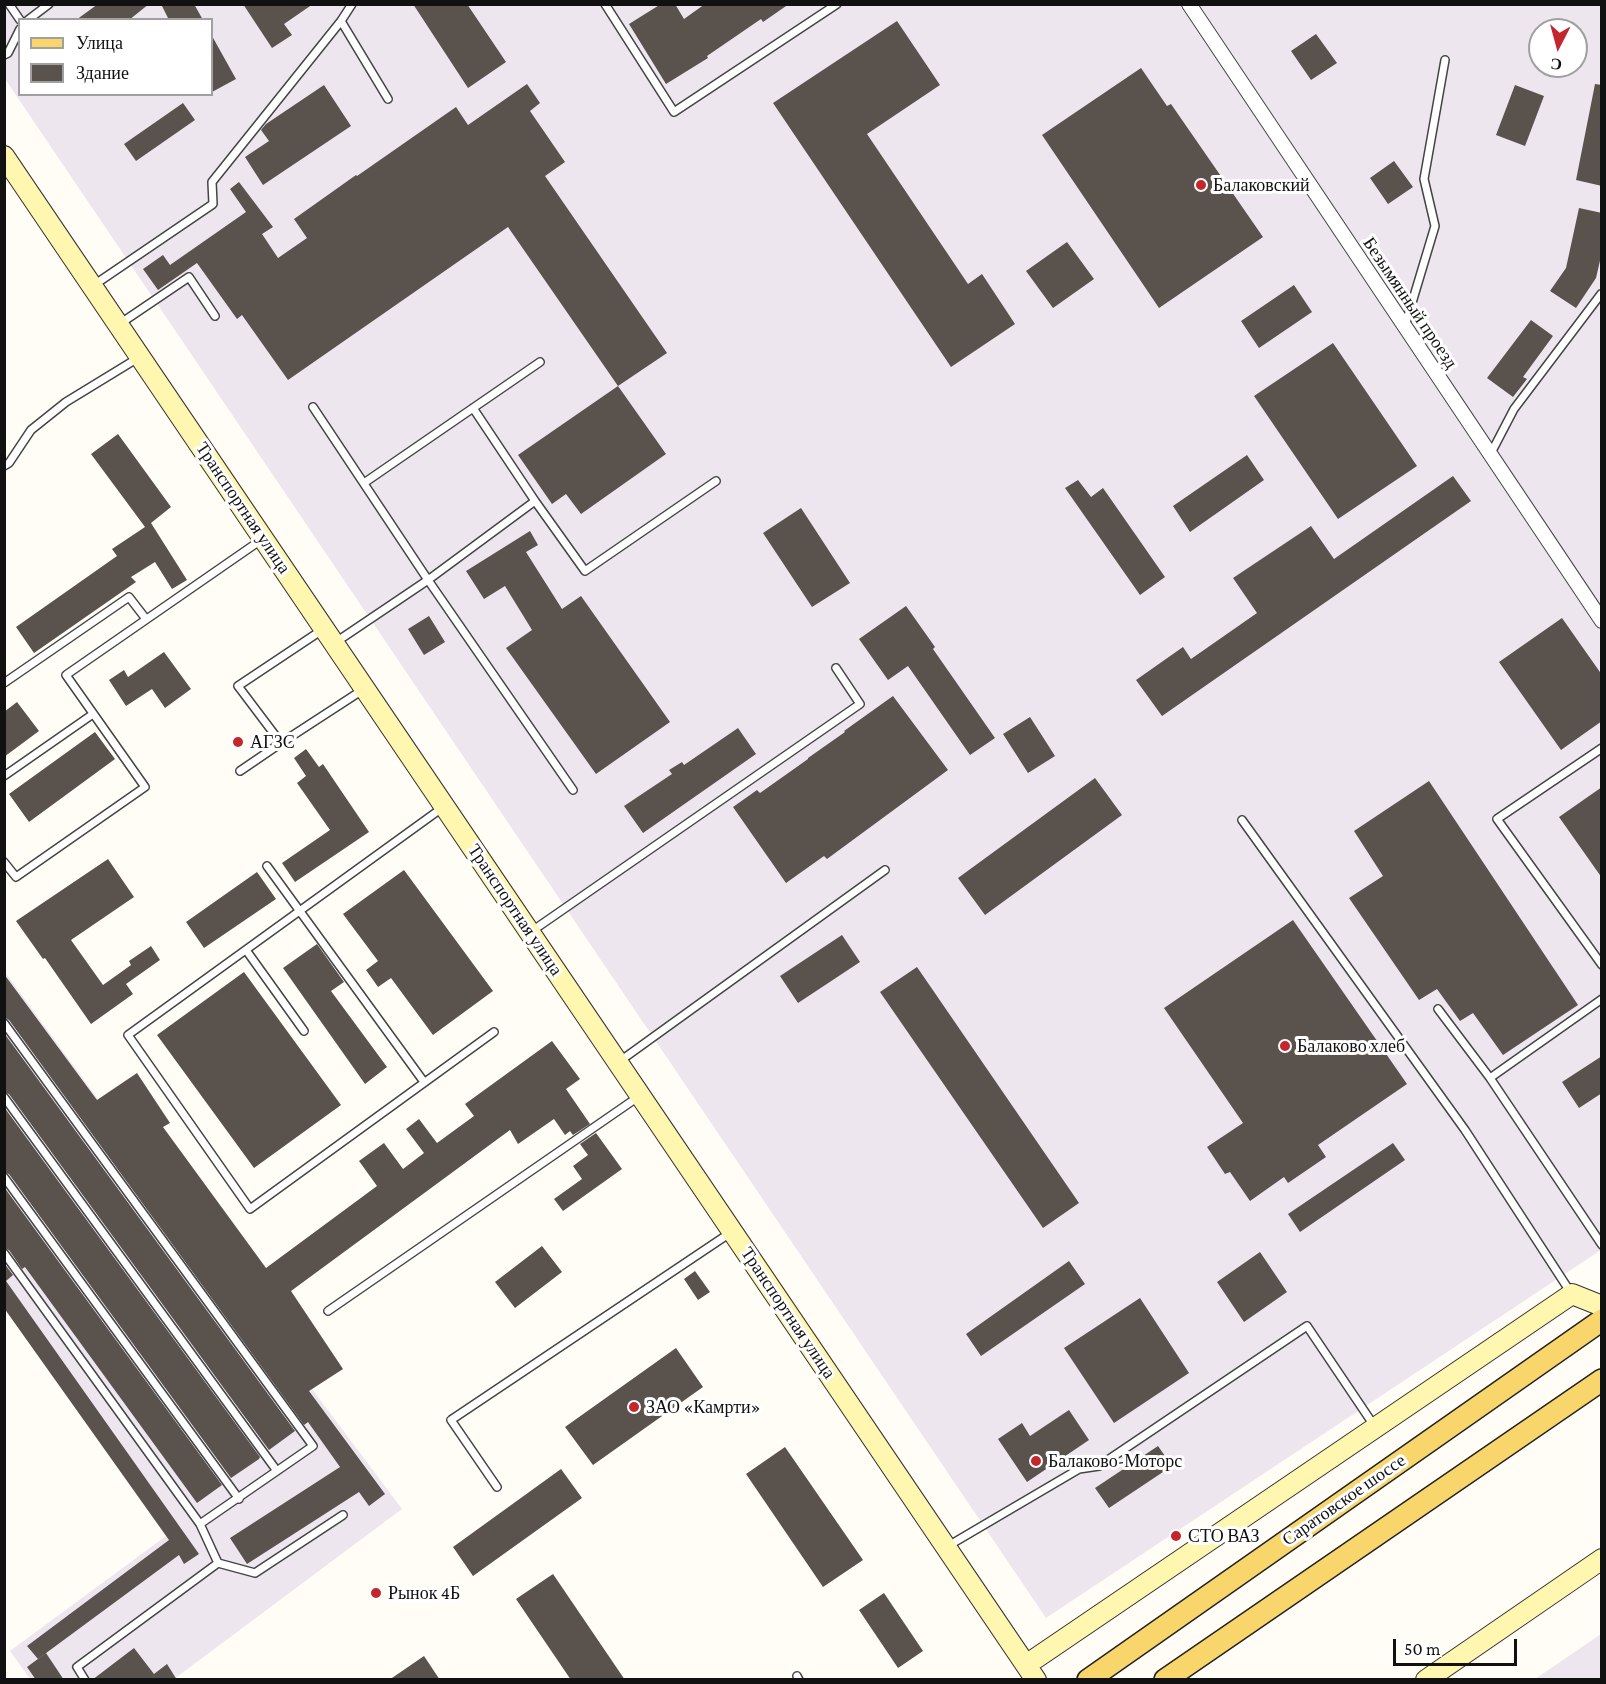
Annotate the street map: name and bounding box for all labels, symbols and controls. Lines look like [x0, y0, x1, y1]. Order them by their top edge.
legend [18, 18, 213, 96]
north arrow [1528, 18, 1588, 78]
text: Улица [76, 33, 123, 53]
text: С [1550, 55, 1563, 73]
text: Здание [76, 63, 129, 83]
place label: Балаковский [1213, 174, 1310, 196]
marker: Балаковский [1194, 178, 1208, 192]
street label: Безымянный проезд [1358, 233, 1462, 373]
street label: Транспортная улица [191, 438, 295, 578]
place label: АГЗС [250, 731, 295, 753]
marker: АГЗС [231, 735, 245, 749]
street label: Транспортная улица [463, 840, 567, 980]
place label: Балаково хлеб [1297, 1035, 1405, 1057]
marker: Балаково хлеб [1278, 1039, 1292, 1053]
street label: Транспортная улица [736, 1243, 840, 1383]
place label: ЗАО «Камрти» [646, 1396, 760, 1418]
marker: ЗАО «Камрти» [627, 1400, 641, 1414]
street label: Саратовское шоссе [1278, 1449, 1410, 1551]
place label: Балаково-Моторс [1048, 1450, 1182, 1472]
marker: Балаково-Моторс [1029, 1454, 1043, 1468]
place label: СТО ВАЗ [1188, 1525, 1260, 1547]
marker: СТО ВАЗ [1169, 1529, 1183, 1543]
place label: Рынок 4Б [388, 1582, 460, 1604]
marker: Рынок 4Б [369, 1586, 383, 1600]
scale bar [1396, 1627, 1520, 1665]
text: 50 m [1404, 1639, 1441, 1659]

